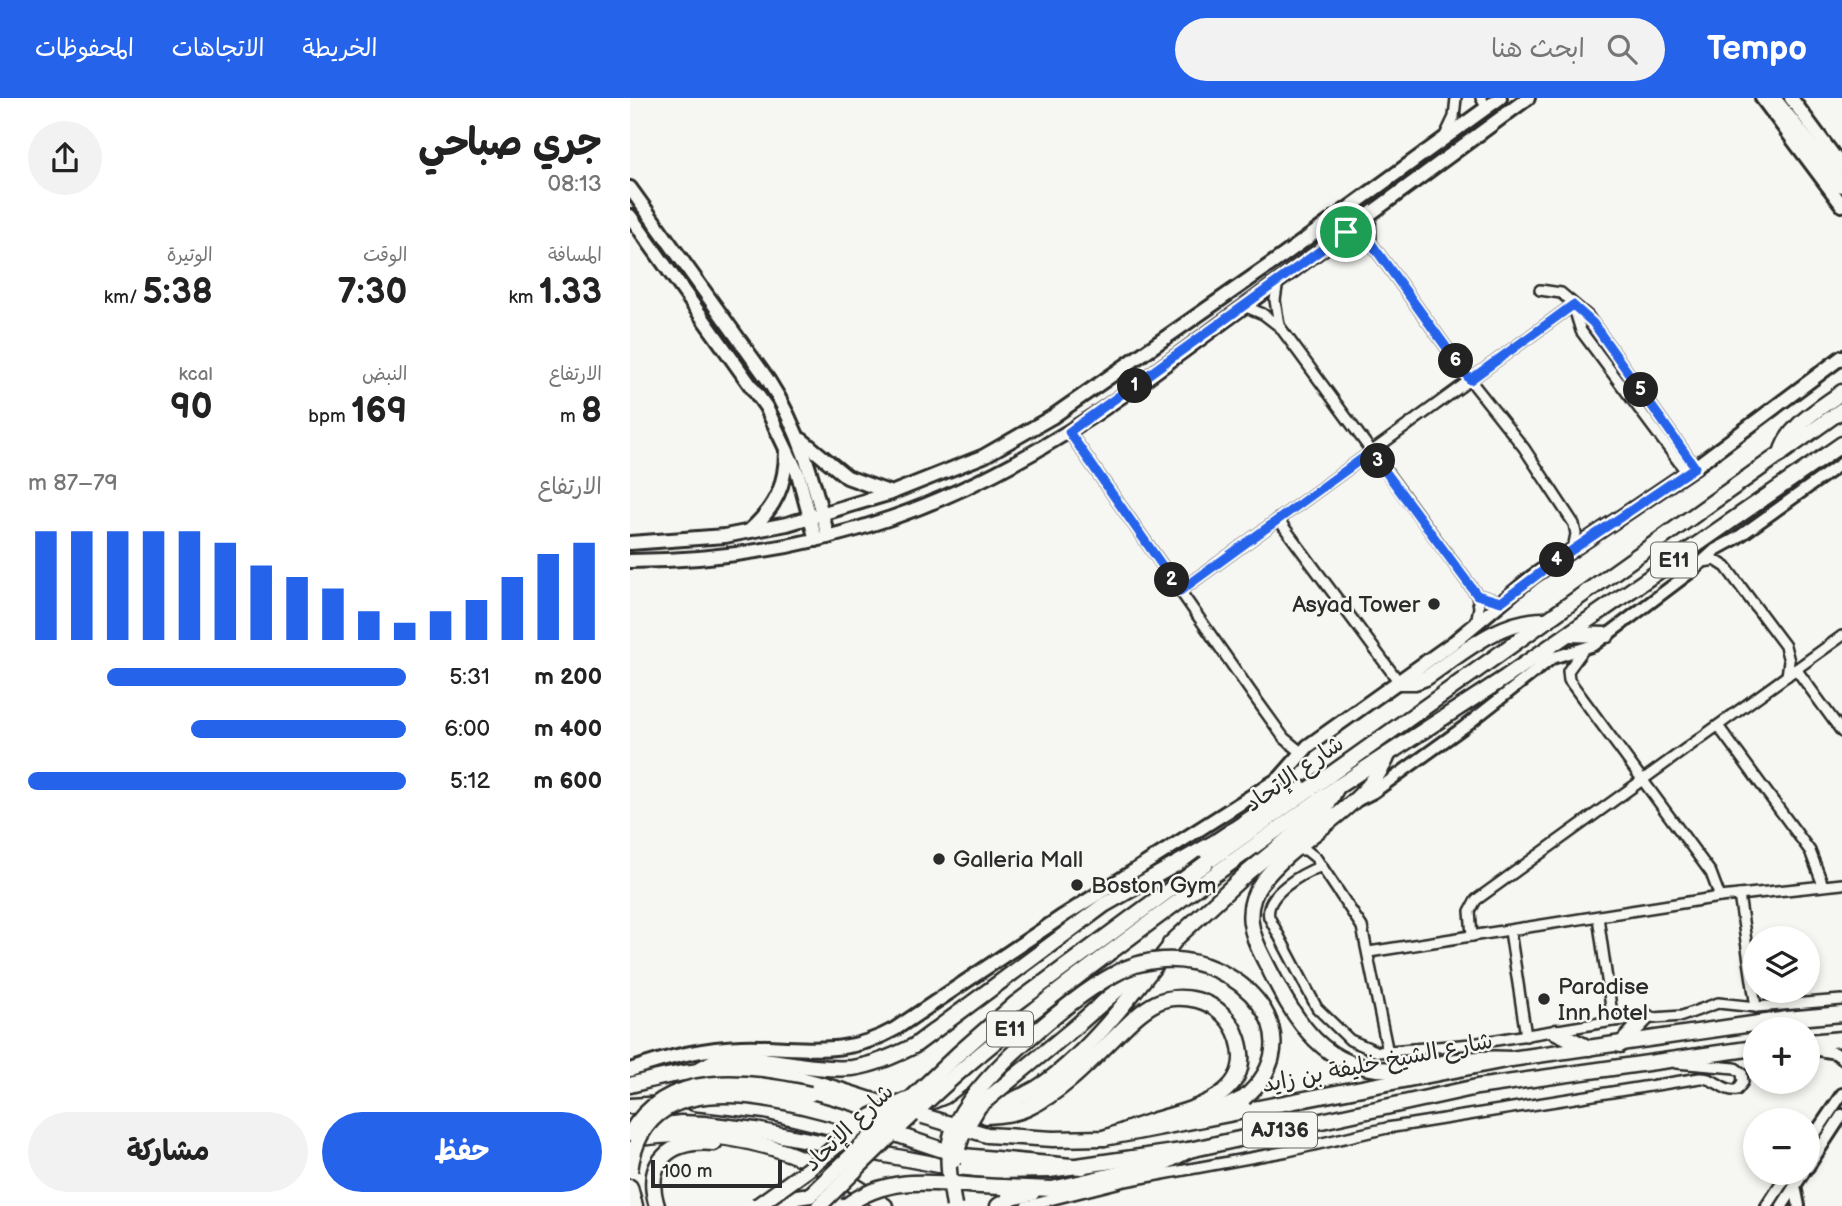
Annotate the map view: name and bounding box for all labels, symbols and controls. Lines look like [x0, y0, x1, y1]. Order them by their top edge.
search box [1175, 18, 1665, 81]
text: Tempo [1707, 29, 1807, 69]
icon: search [1603, 30, 1641, 68]
text: المحفوظات [35, 34, 134, 63]
text: الاتجاهات [172, 34, 265, 63]
text: الخريطة [303, 34, 377, 63]
text: ابحث هنا [1491, 34, 1585, 65]
button: share [28, 121, 102, 195]
text: جري صباحي [418, 121, 602, 166]
text: 08:13 [547, 170, 602, 198]
pin [1316, 202, 1376, 262]
icon: arrive [1327, 213, 1365, 251]
text: الوتيرة [167, 244, 213, 267]
text: الوقت [363, 244, 407, 267]
text: المسافة [548, 244, 602, 267]
text: 5:38 [143, 271, 213, 314]
text: 7:30 [337, 271, 407, 314]
text: 1.33 [539, 271, 602, 314]
text: /km [104, 286, 143, 309]
text: km [509, 286, 539, 309]
pin: 6 [1438, 344, 1474, 378]
text: 6 [1450, 349, 1461, 372]
text: kcal [179, 363, 213, 386]
text: النبض [362, 363, 407, 386]
text: الارتفاع [549, 363, 602, 386]
pin: 1 [1118, 368, 1152, 404]
pin: 5 [1623, 372, 1658, 408]
text: 1 [1131, 374, 1139, 397]
text: 5 [1635, 378, 1646, 401]
text: 90 [170, 386, 213, 429]
text: 169 [351, 390, 407, 433]
text: 8 [581, 390, 602, 433]
text: bpm [308, 405, 351, 428]
text: m [560, 405, 581, 428]
pin: 3 [1360, 444, 1396, 478]
text: 3 [1372, 449, 1383, 472]
text: 79–87 m [28, 469, 118, 497]
text: الارتفاع [538, 473, 602, 501]
pin: 4 [1539, 542, 1574, 578]
road number: E11 [1651, 542, 1697, 578]
text: 4 [1551, 548, 1562, 571]
pin: 2 [1154, 562, 1190, 598]
text: 2 [1166, 568, 1177, 591]
place label: Asyad Tower [1292, 591, 1421, 619]
marker: Asyad Tower [1426, 596, 1442, 612]
text: 5:31 [449, 663, 490, 691]
text: 200 m [534, 663, 602, 691]
text: 6:00 [444, 715, 490, 743]
text: 400 m [534, 715, 602, 743]
street label: شارع الإتحاد [1240, 730, 1350, 819]
text: 5:12 [450, 767, 490, 795]
text: 600 m [534, 767, 602, 795]
place label: Galleria Mall [953, 846, 1083, 874]
marker: Galleria Mall [931, 851, 947, 867]
place label: Boston Gym [1091, 872, 1217, 900]
marker: Boston Gym [1069, 877, 1085, 893]
map controls [1743, 926, 1820, 1185]
button: layers [1743, 926, 1820, 1003]
place label: Paradise Inn hotel [1558, 973, 1649, 1027]
marker: Paradise Inn hotel [1536, 991, 1552, 1007]
road number: E11 [987, 1012, 1033, 1046]
button: + [1743, 1017, 1820, 1094]
street label: شارع الشيخ خليفة بن زايد [1259, 1027, 1495, 1100]
street label: شارع الإتحاد [798, 1078, 900, 1178]
button: − [1743, 1108, 1820, 1185]
button: مشاركة [28, 1112, 308, 1192]
button: حفظ [322, 1112, 602, 1192]
road number: AJ136 [1243, 1112, 1317, 1148]
scale bar [651, 1157, 782, 1189]
text: 100 m [662, 1160, 713, 1183]

